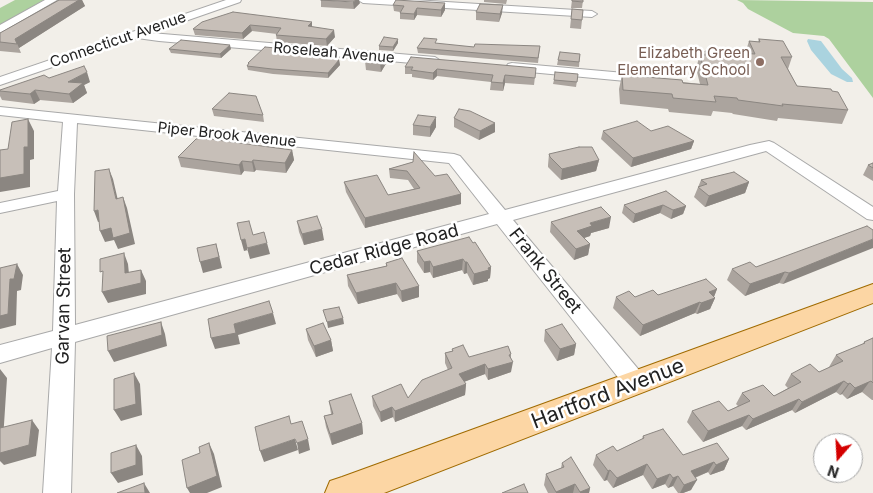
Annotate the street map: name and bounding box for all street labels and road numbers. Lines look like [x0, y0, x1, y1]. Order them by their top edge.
street label: Connecticut Avenue [48, 8, 188, 72]
street label: Roseleah Avenue [273, 39, 395, 67]
street label: Piper Brook Avenue [157, 119, 297, 151]
street label: Cedar Ridge Road [307, 220, 461, 280]
street label: Frank Street [504, 224, 586, 318]
street label: Garvan Street [52, 247, 76, 365]
street label: Hartford Avenue [528, 353, 688, 435]

